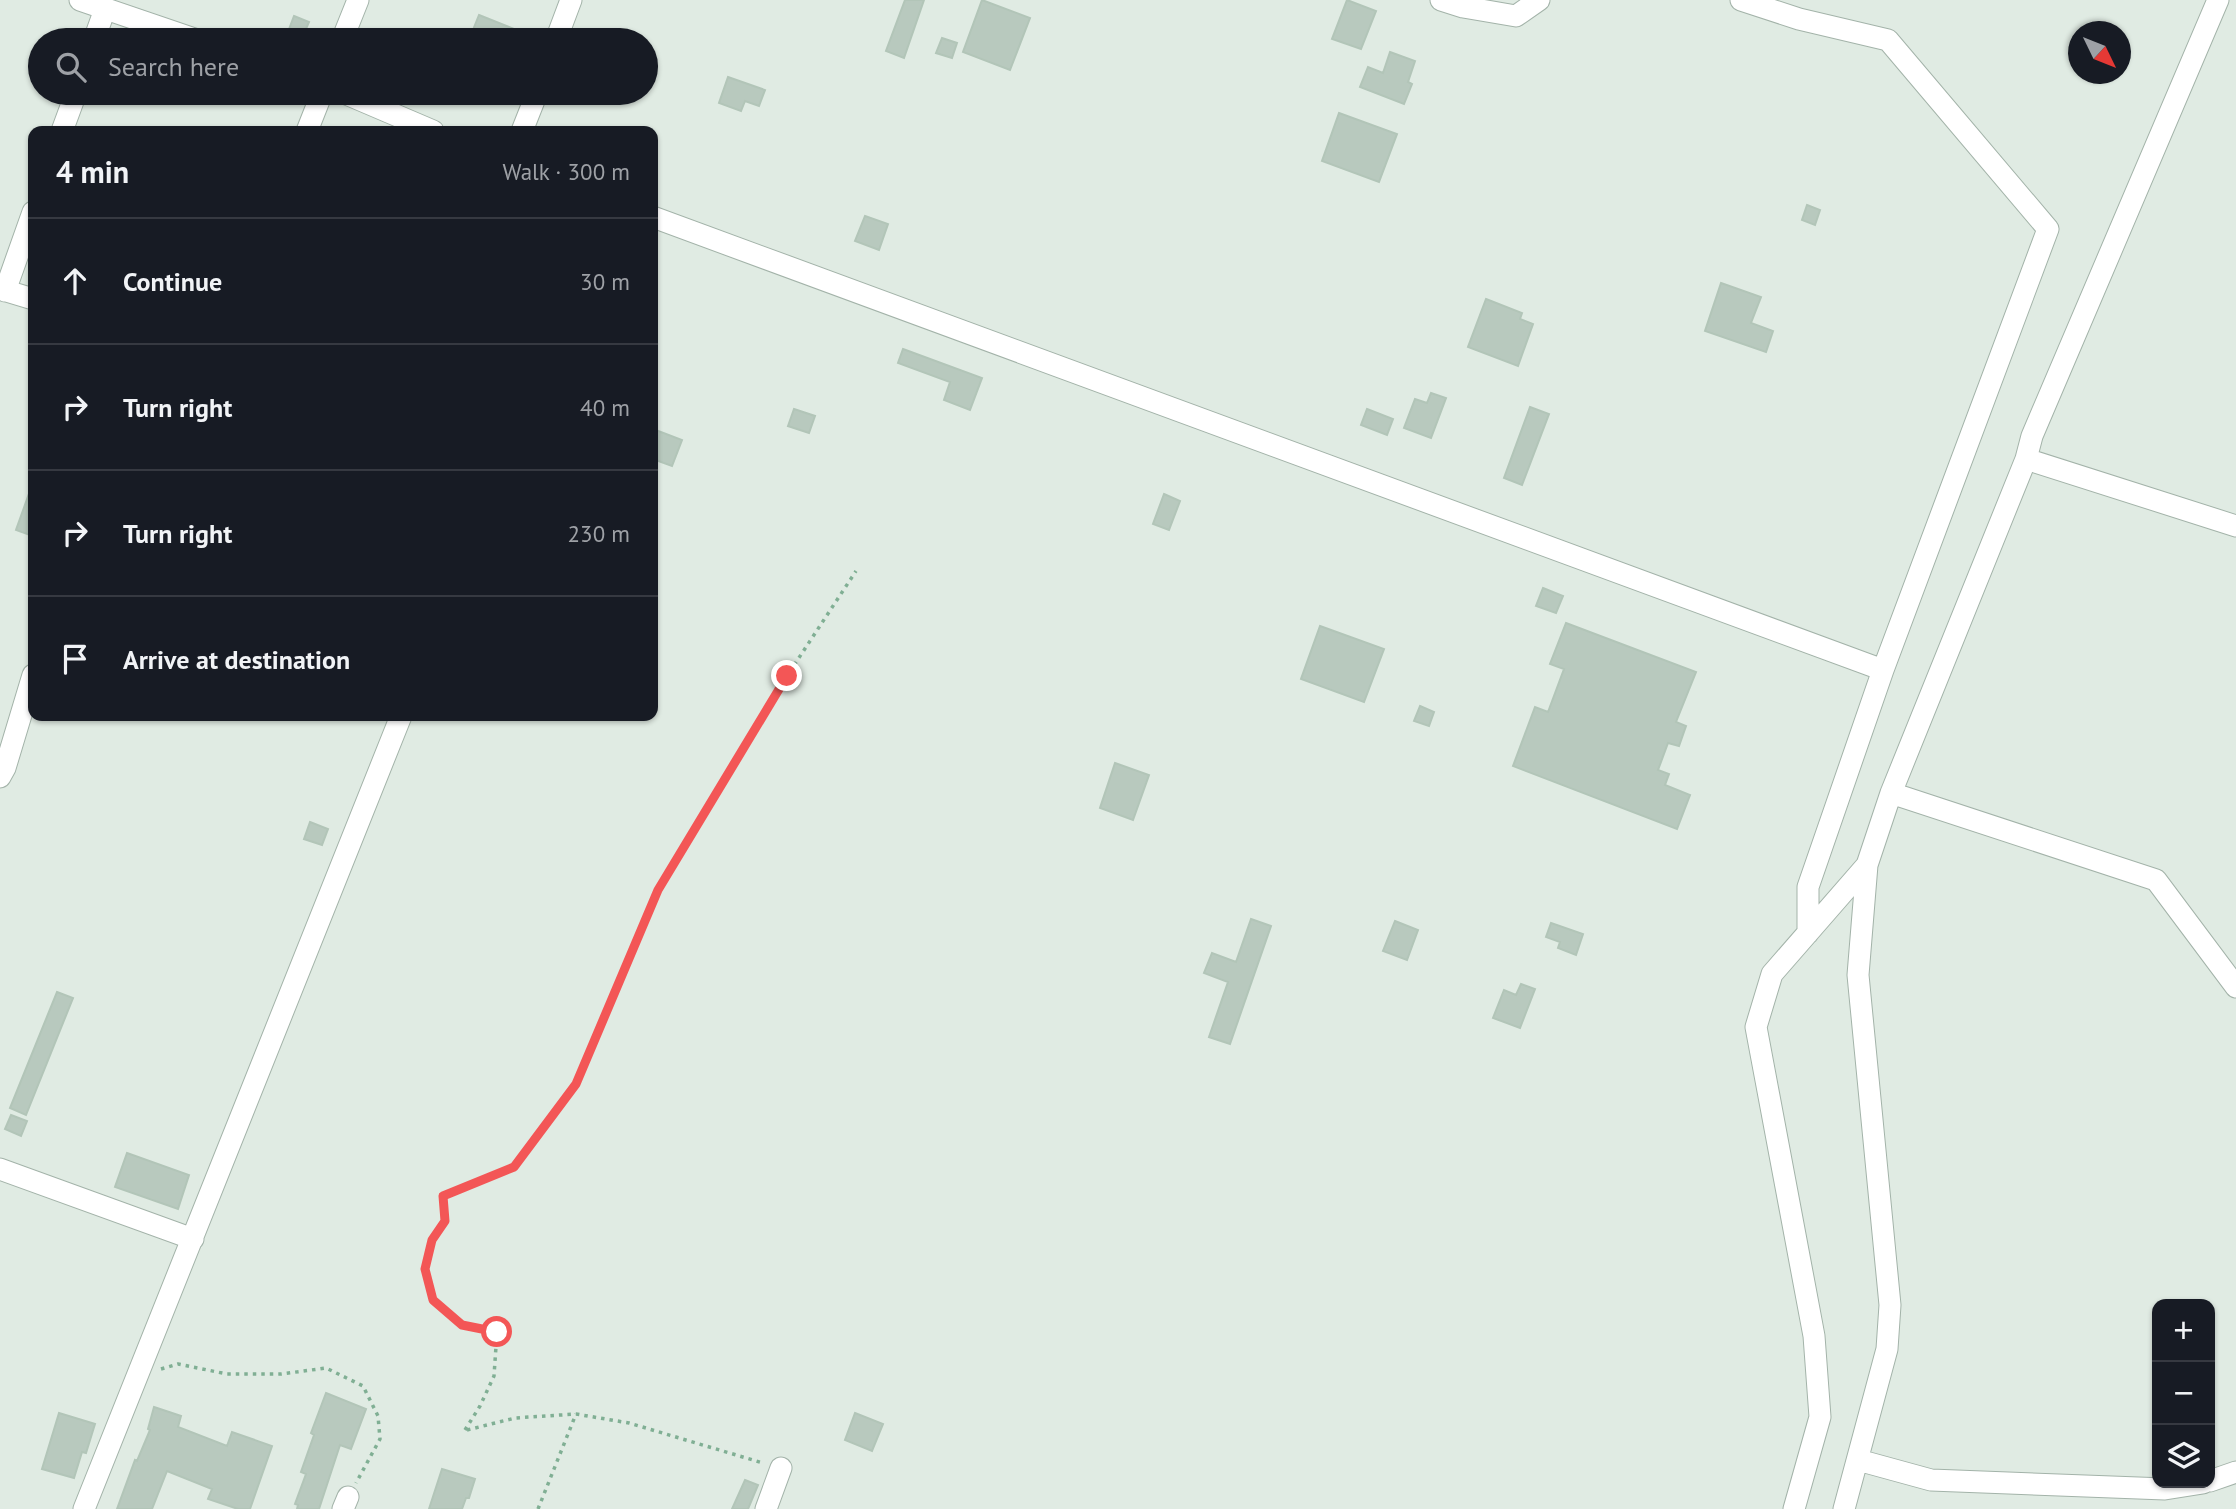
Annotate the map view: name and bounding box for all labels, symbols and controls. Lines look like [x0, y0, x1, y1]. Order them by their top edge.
north arrow [2068, 21, 2131, 84]
search box [28, 28, 658, 105]
icon: search [52, 48, 90, 86]
text: Search here [108, 50, 239, 83]
text: 4 min [56, 152, 129, 191]
text: Walk · 300 m [503, 157, 630, 186]
icon: ahead [56, 262, 94, 300]
text: Continue [123, 265, 222, 298]
text: 30 m [580, 267, 630, 296]
icon: right [56, 388, 94, 426]
text: Turn right [123, 391, 232, 424]
text: 40 m [580, 393, 630, 422]
icon: right [56, 514, 94, 552]
text: Turn right [123, 517, 232, 550]
text: 230 m [568, 519, 630, 548]
icon: arrive [56, 640, 94, 678]
text: Arrive at destination [123, 643, 350, 676]
route end [771, 660, 802, 691]
map controls [2152, 1299, 2215, 1488]
button: + [2152, 1299, 2215, 1362]
route start [481, 1316, 512, 1347]
button: − [2152, 1362, 2215, 1425]
button: layers [2152, 1425, 2215, 1488]

